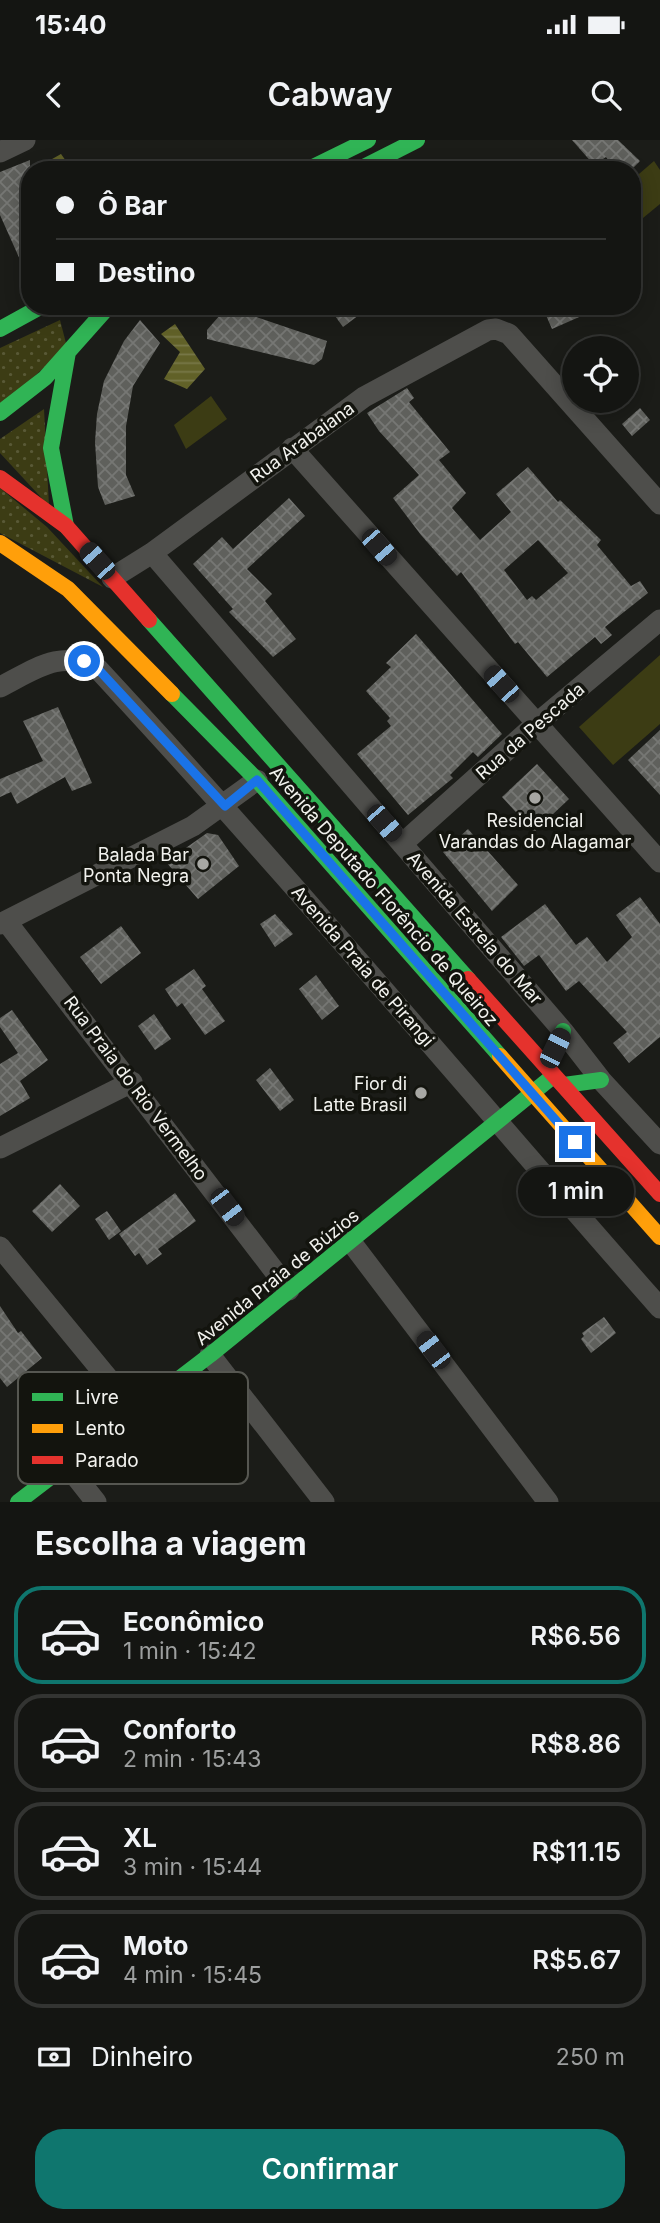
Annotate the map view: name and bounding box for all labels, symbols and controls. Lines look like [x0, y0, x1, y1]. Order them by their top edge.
text: 15:40 [35, 9, 107, 40]
text: Cabway [268, 75, 392, 114]
icon: back [35, 76, 73, 114]
icon: search [587, 76, 625, 114]
text: Ô Bar [98, 190, 167, 221]
text: Destino [98, 257, 196, 288]
map controls [562, 336, 639, 413]
button: locate [562, 336, 639, 413]
street label: Rua Arabaiana [246, 397, 358, 487]
car [358, 524, 401, 570]
car [76, 538, 119, 584]
route start [68, 645, 100, 677]
car [480, 661, 523, 707]
street label: Rua da Pescada [472, 678, 588, 784]
street label: Avenida Deputado Florêncio de Queiroz [265, 762, 503, 1030]
marker: Residencial Varandas do Alagamar [527, 790, 543, 806]
car [363, 800, 406, 846]
place label: Residencial Varandas do Alagamar [439, 810, 631, 852]
place label: Balada Bar Ponta Negra [83, 844, 189, 886]
street label: Avenida Estrela do Mar [403, 847, 547, 1009]
marker: Balada Bar Ponta Negra [195, 856, 211, 872]
street label: Avenida Praia de Pirangi [288, 881, 438, 1051]
street label: Rua Praia do Rio Vermelho [60, 992, 212, 1184]
car [537, 1025, 574, 1071]
place label: Fior di Latte Brasil [313, 1073, 407, 1115]
marker: Fior di Latte Brasil [413, 1085, 429, 1101]
route end [559, 1126, 591, 1158]
callout: 1 min [517, 1166, 633, 1216]
text: 1 min [548, 1177, 604, 1205]
car [206, 1184, 249, 1230]
street label: Avenida Praia de Búzios [191, 1205, 363, 1349]
car [412, 1327, 455, 1373]
legend [18, 1372, 248, 1484]
text: Livre [75, 1386, 119, 1409]
text: Lento [75, 1417, 125, 1440]
text: Parado [75, 1449, 139, 1472]
text: Escolha a viagem [35, 1524, 307, 1563]
icon: car [39, 1604, 102, 1667]
text: Econômico [123, 1606, 264, 1637]
text: R$6.56 [530, 1620, 621, 1651]
text: 1 min · 15:42 [123, 1637, 257, 1665]
icon: car [39, 1712, 102, 1775]
text: Conforto [123, 1714, 236, 1745]
text: R$8.86 [530, 1728, 621, 1759]
text: 2 min · 15:43 [123, 1745, 261, 1773]
icon: car [39, 1820, 102, 1883]
text: XL [123, 1822, 157, 1853]
text: R$11.15 [532, 1836, 621, 1867]
text: 3 min · 15:44 [123, 1853, 262, 1881]
icon: car [39, 1928, 102, 1991]
text: Moto [123, 1930, 188, 1961]
text: R$5.67 [532, 1944, 621, 1975]
text: 4 min · 15:45 [123, 1961, 262, 1989]
icon: cash [35, 2038, 73, 2076]
text: Dinheiro [91, 2041, 193, 2072]
text: 250 m [556, 2043, 625, 2071]
button: Confirmar [35, 2129, 625, 2209]

